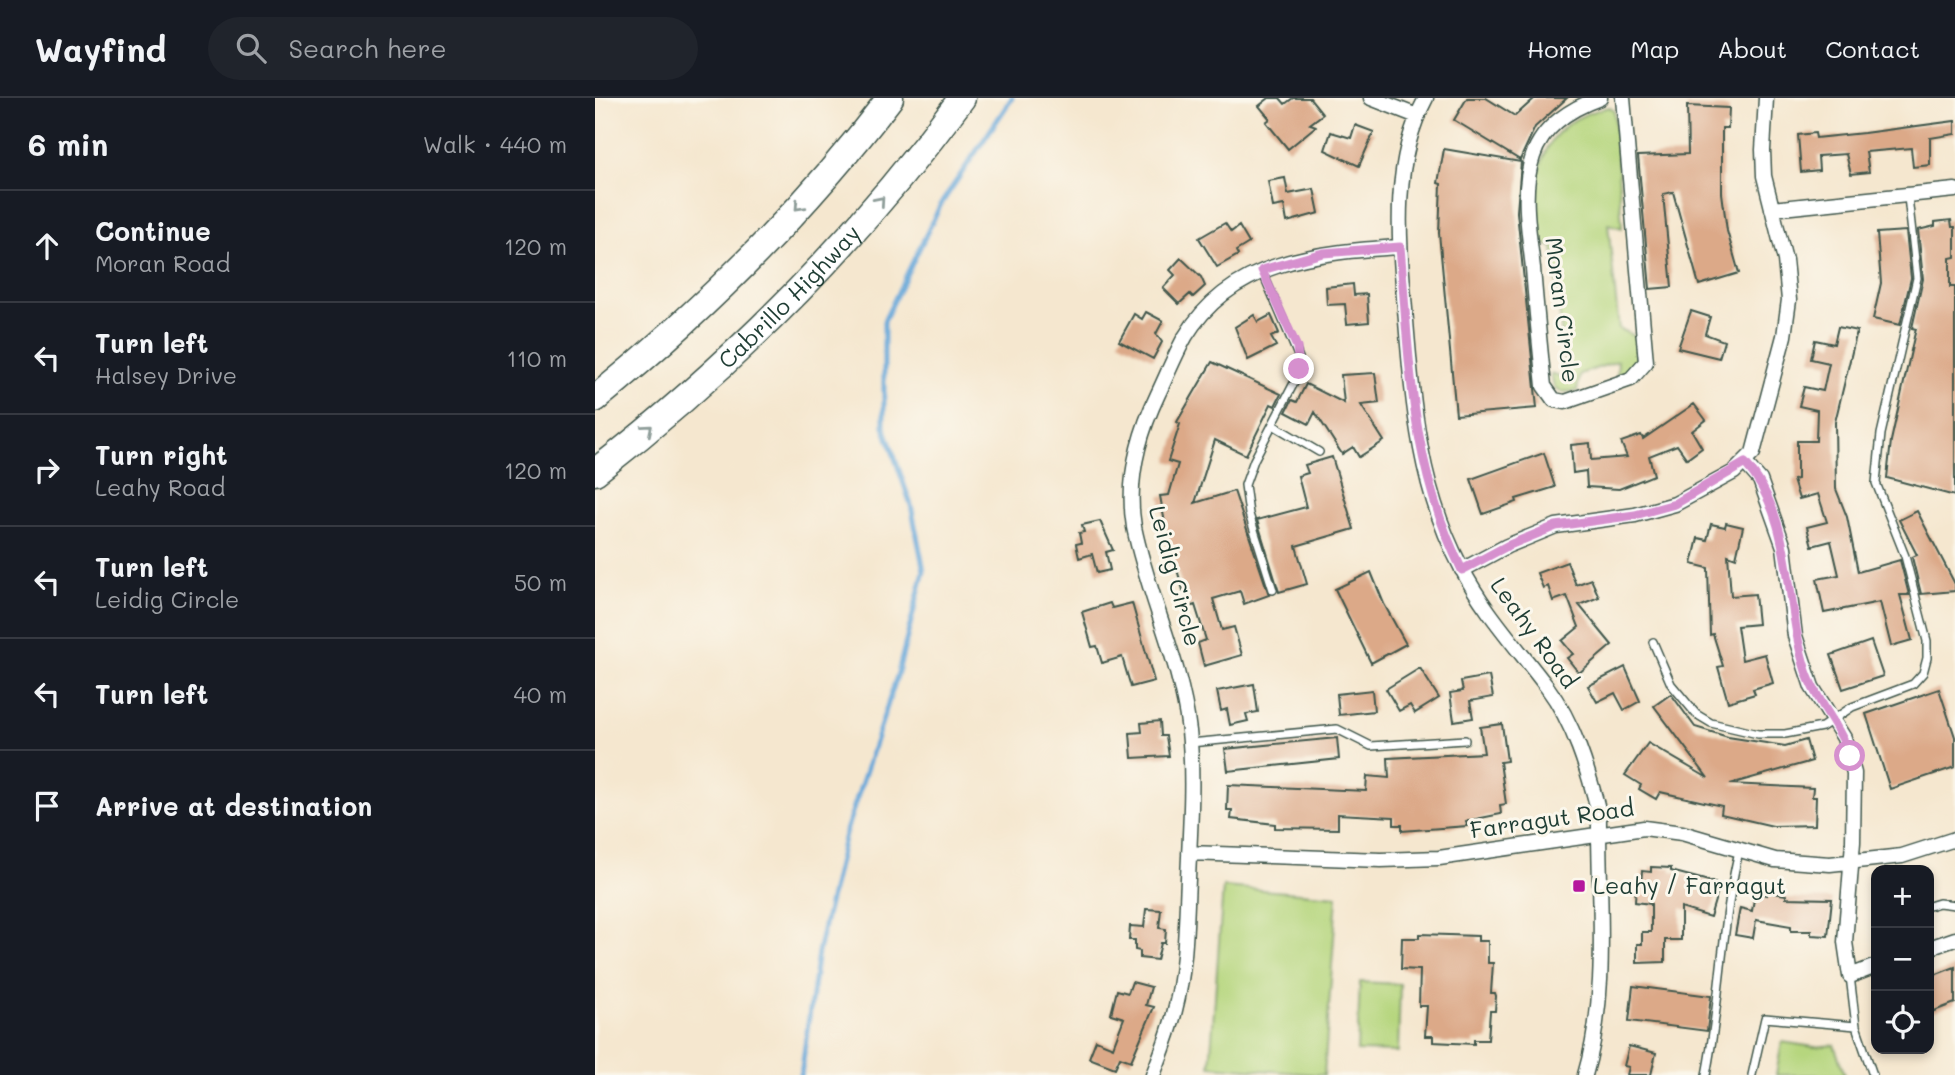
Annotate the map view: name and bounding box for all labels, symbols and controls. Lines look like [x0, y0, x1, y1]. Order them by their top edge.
search box [208, 17, 698, 80]
text: Wayfind [35, 27, 166, 70]
icon: search [232, 29, 270, 67]
text: Search here [288, 31, 447, 65]
text: Home [1527, 33, 1592, 64]
text: Map [1630, 33, 1679, 64]
text: About [1717, 33, 1787, 64]
text: Contact [1825, 33, 1920, 64]
text: 6 min [28, 124, 108, 164]
text: Walk · 440 m [423, 129, 567, 159]
one-way arrow [872, 196, 884, 209]
one-way arrow [795, 198, 807, 211]
text: Continue [95, 214, 211, 248]
street label: Cabrillo Highway [711, 218, 866, 375]
icon: ahead [28, 227, 66, 265]
text: 120 m [504, 231, 567, 261]
street label: Moran Circle [1539, 235, 1587, 384]
text: Moran Road [95, 248, 230, 278]
text: Turn left [95, 326, 208, 360]
icon: left [28, 339, 66, 377]
text: 110 m [507, 343, 567, 373]
route end [1283, 353, 1314, 384]
text: Halsey Drive [95, 360, 237, 390]
one-way arrow [640, 425, 653, 437]
text: Turn right [95, 438, 228, 472]
icon: right [28, 451, 66, 489]
text: 120 m [504, 455, 567, 485]
text: Leahy Road [95, 472, 225, 502]
street label: Leidig Circle [1143, 502, 1209, 649]
text: Turn left [95, 550, 208, 584]
icon: left [28, 563, 66, 601]
text: 50 m [514, 567, 567, 597]
street label: Leahy Road [1484, 571, 1585, 694]
text: Leidig Circle [95, 584, 239, 614]
icon: left [28, 675, 66, 713]
text: Turn left [95, 677, 208, 711]
text: 40 m [514, 679, 567, 709]
route start [1834, 740, 1865, 771]
icon: arrive [28, 787, 66, 825]
text: Arrive at destination [95, 789, 372, 823]
street label: Farragut Road [1468, 792, 1636, 844]
map controls [1871, 865, 1934, 1054]
button: + [1871, 865, 1934, 928]
place label: Leahy / Farragut [1593, 870, 1786, 900]
marker: Leahy / Farragut [1571, 878, 1587, 894]
button: − [1871, 928, 1934, 991]
button: locate [1871, 991, 1934, 1054]

